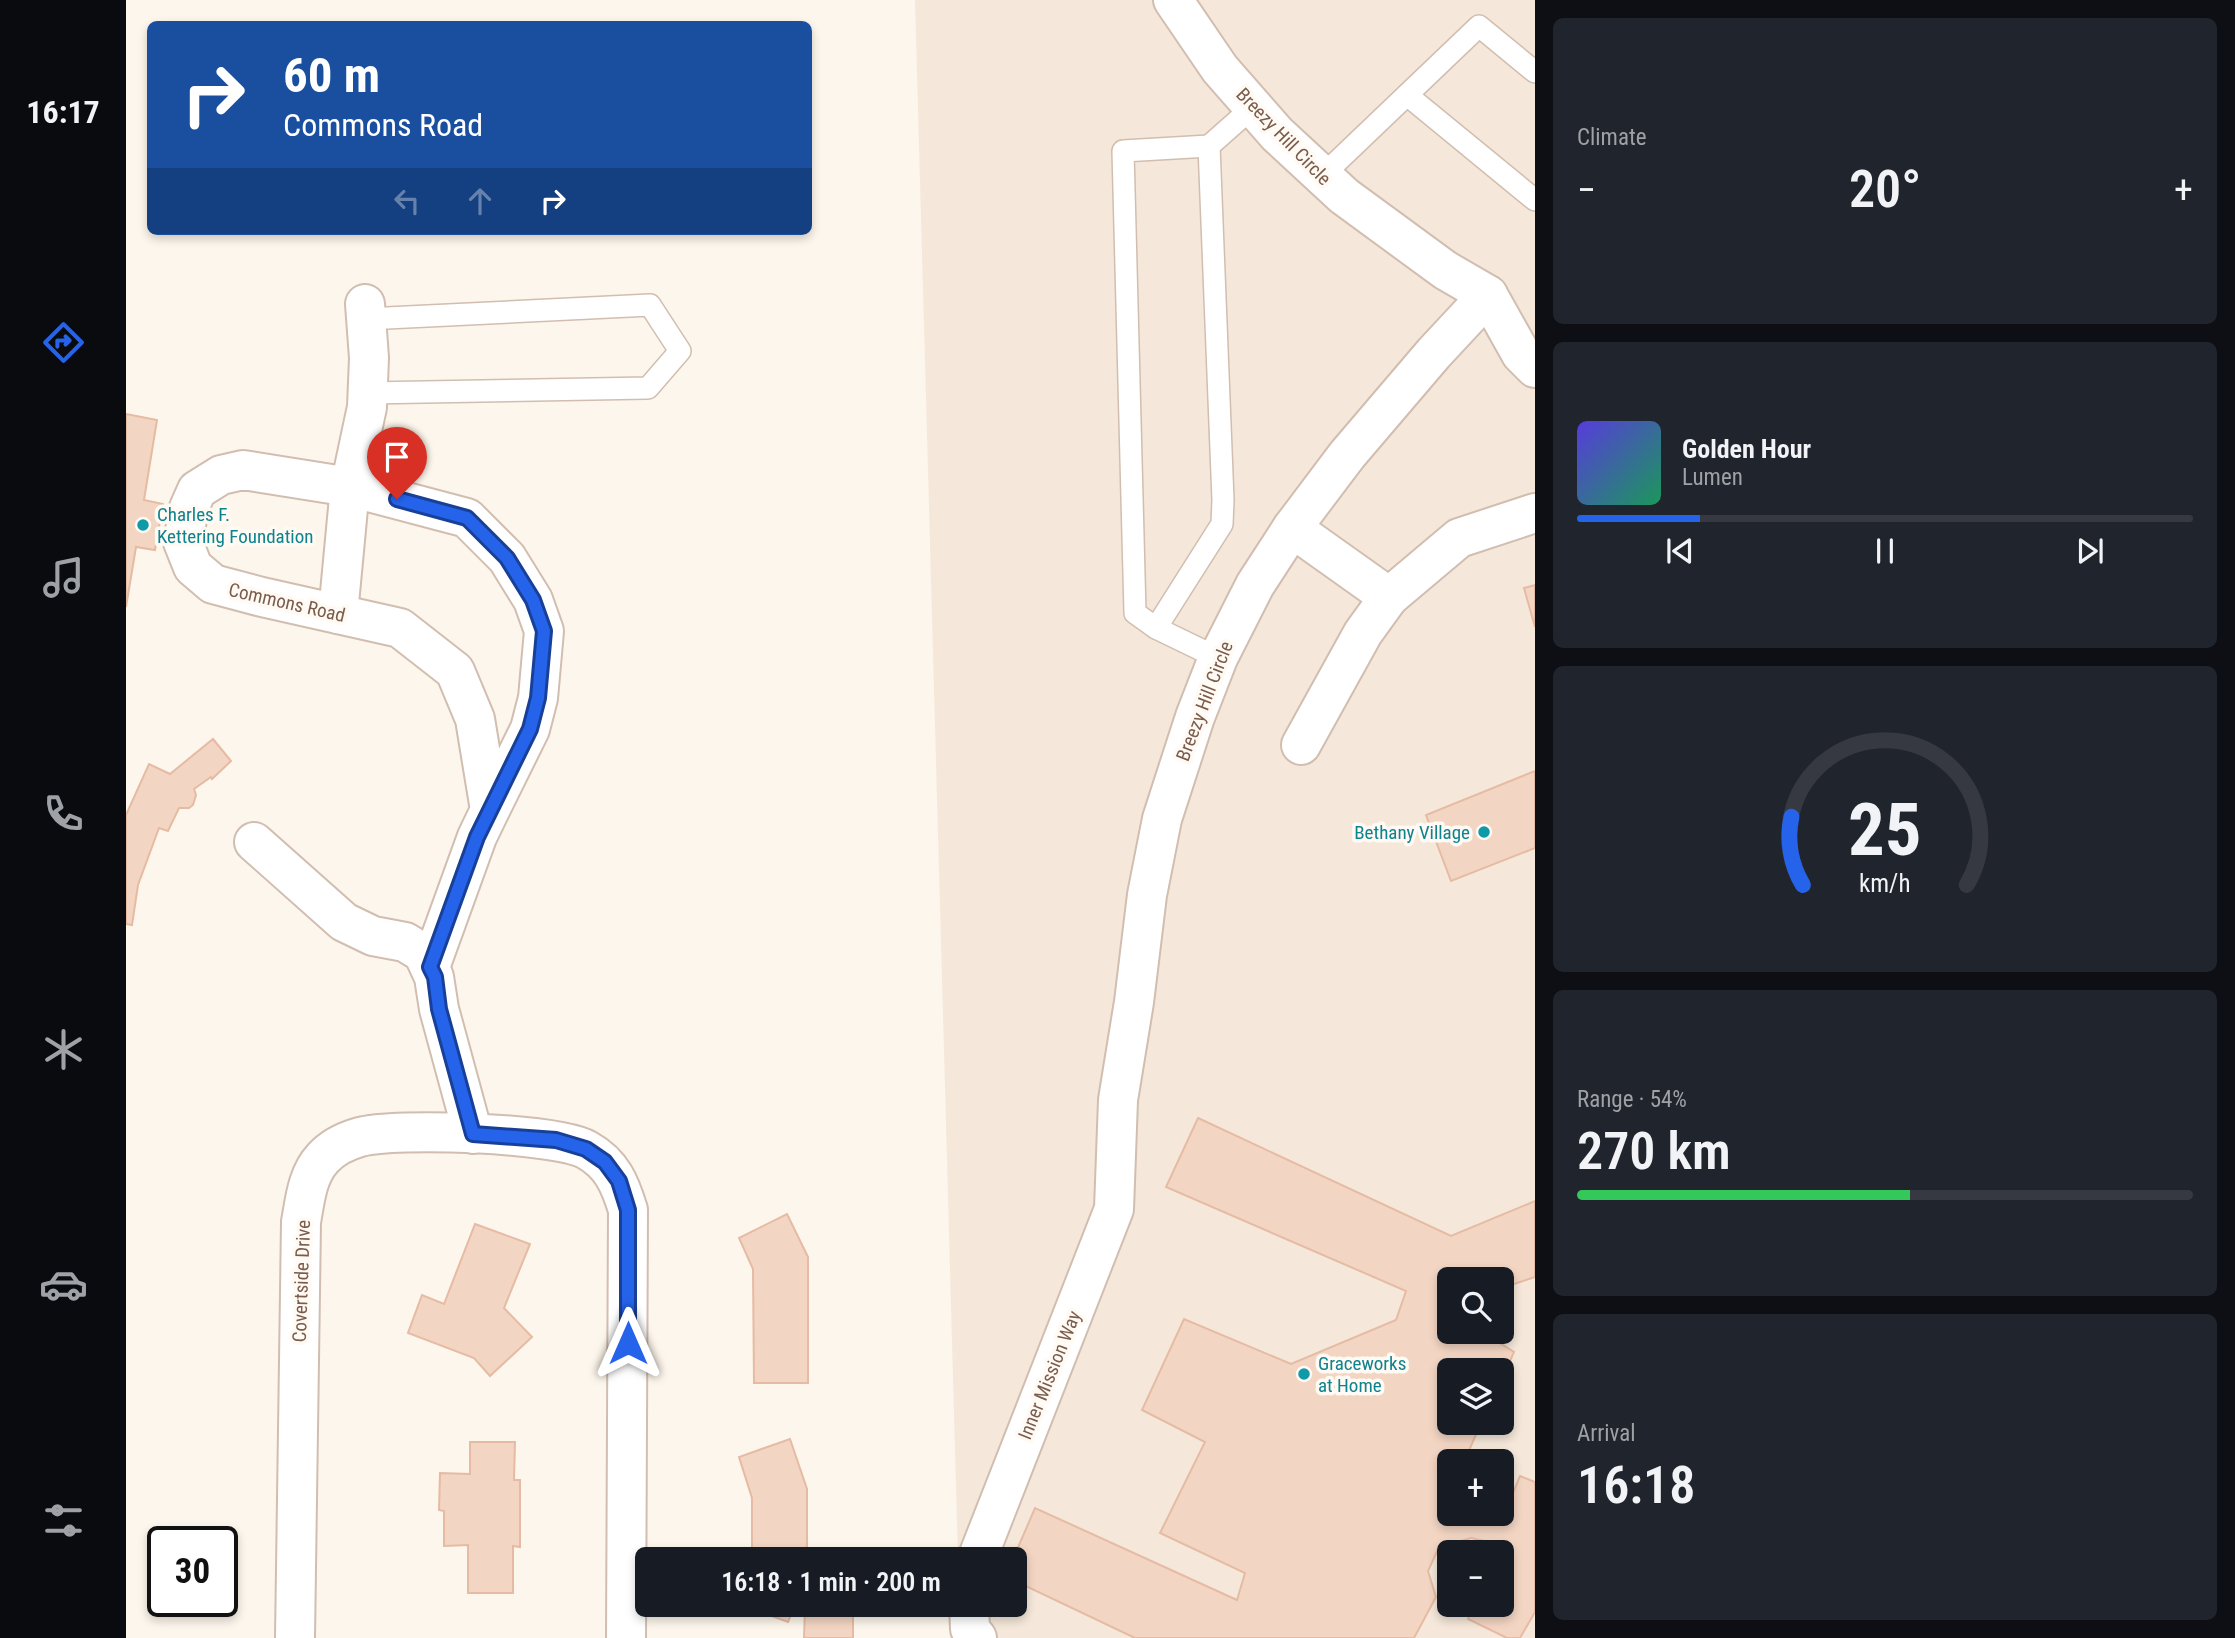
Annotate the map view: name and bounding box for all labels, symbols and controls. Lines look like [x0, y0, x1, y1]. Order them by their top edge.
text: 60 m [283, 47, 380, 104]
icon: right [168, 49, 259, 140]
street label: Breezy Hill Circle [1231, 83, 1336, 190]
text: 16:17 [26, 93, 100, 131]
text: Commons Road [283, 106, 483, 144]
text: Climate [1577, 124, 1647, 151]
text: 20° [1849, 159, 1921, 220]
text: − [1577, 168, 1596, 212]
text: + [2174, 168, 2193, 212]
icon: left [388, 182, 426, 220]
icon: ahead [461, 182, 499, 220]
icon: right [534, 182, 572, 220]
icon: directions [39, 318, 88, 367]
pin [367, 427, 427, 499]
text: Golden Hour [1682, 434, 1811, 464]
icon: arrive [378, 438, 416, 476]
text: Lumen [1682, 464, 1743, 491]
place label: Charles F. Kettering Foundation [157, 503, 313, 548]
marker: Charles F. Kettering Foundation [135, 517, 151, 533]
icon: previous [1661, 532, 1699, 570]
icon: pause [1866, 532, 1904, 570]
icon: next [2071, 532, 2109, 570]
icon: music [39, 553, 88, 602]
street label: Commons Road [226, 578, 347, 627]
street label: Breezy Hill Circle [1171, 638, 1238, 764]
text: 25 [1848, 787, 1922, 873]
icon: phone [39, 789, 88, 838]
place label: Bethany Village [1354, 821, 1470, 844]
marker: Bethany Village [1476, 824, 1492, 840]
text: km/h [1859, 869, 1911, 898]
icon: climate [39, 1025, 88, 1074]
text: Range · 54% [1577, 1086, 1687, 1113]
text: 270 km [1577, 1121, 1731, 1182]
street label: Covertside Drive [288, 1219, 315, 1343]
icon: car [39, 1260, 88, 1309]
map controls [1437, 1267, 1514, 1617]
button: search [1437, 1267, 1514, 1344]
position arrow [591, 1306, 665, 1380]
street label: Inner Mission Way [1013, 1307, 1086, 1443]
place label: Graceworks at Home [1318, 1352, 1406, 1397]
button: layers [1437, 1358, 1514, 1435]
marker: Graceworks at Home [1296, 1366, 1312, 1382]
text: Arrival [1577, 1420, 1636, 1447]
button: + [1437, 1449, 1514, 1526]
text: 16:18 [1577, 1455, 1695, 1516]
icon: filters [39, 1496, 88, 1545]
speed limit sign: 30 [147, 1526, 238, 1617]
button: − [1437, 1540, 1514, 1617]
text: 16:18 · 1 min · 200 m [721, 1567, 941, 1597]

